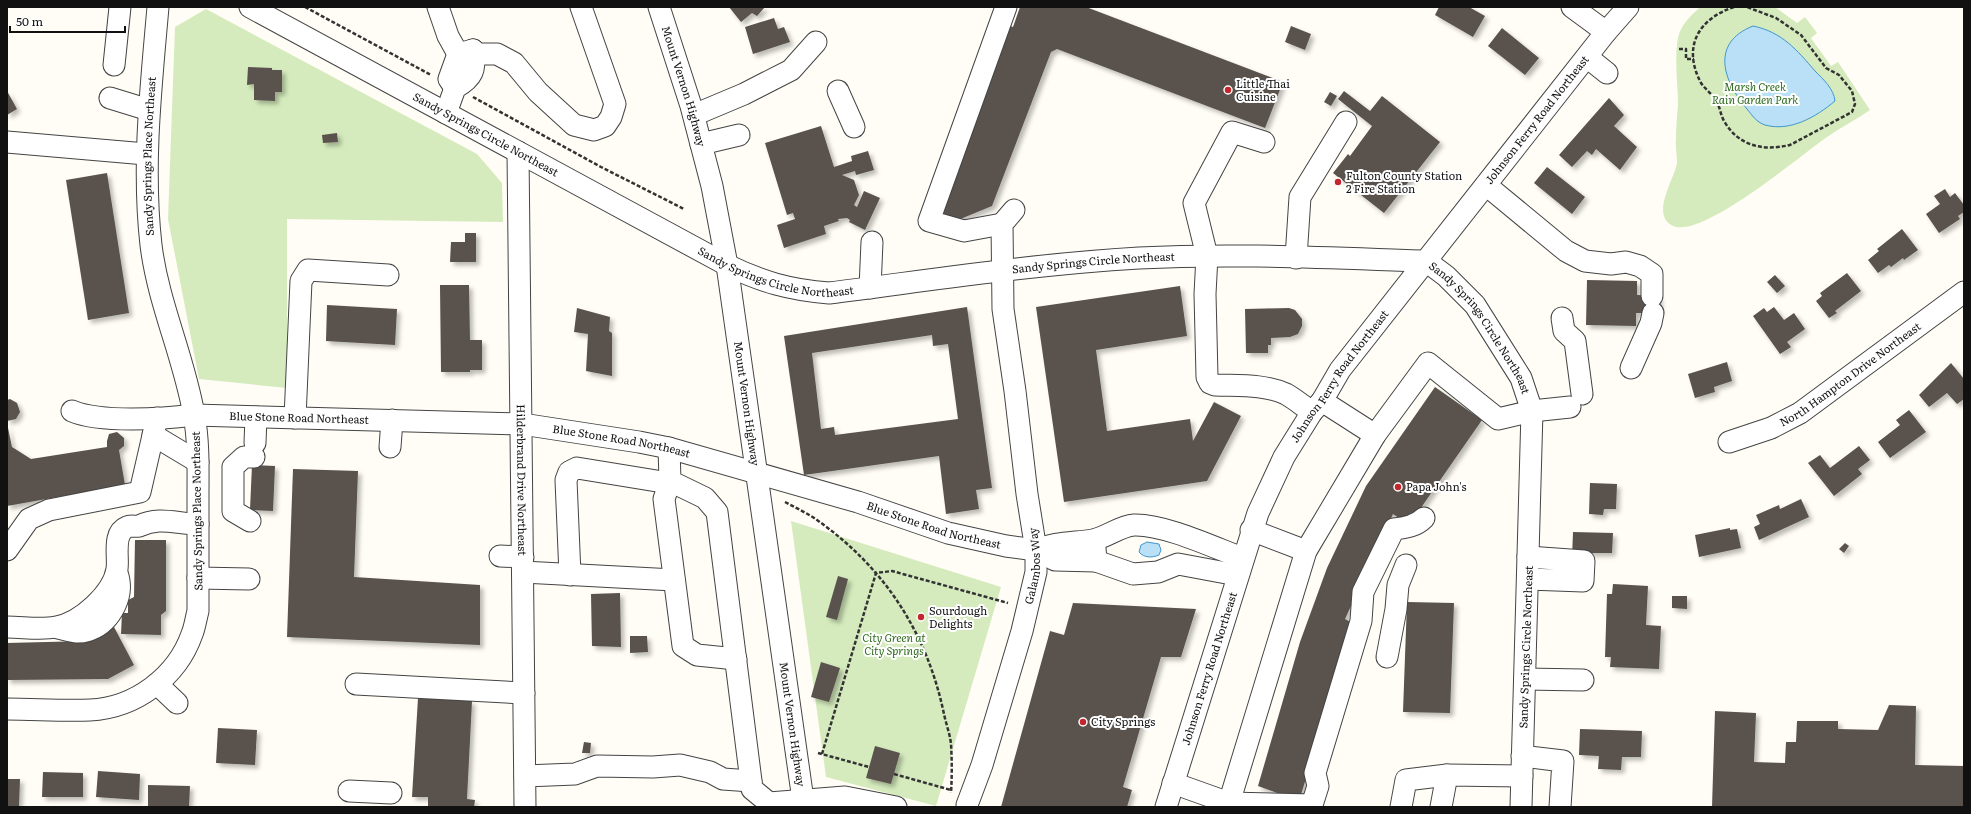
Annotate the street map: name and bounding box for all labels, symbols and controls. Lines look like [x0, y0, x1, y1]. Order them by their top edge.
scale bar [10, 8, 125, 34]
text: 50 m [16, 12, 43, 30]
street label: Mount Vernon Highway [659, 23, 710, 149]
street label: Johnson Ferry Road Northeast [1481, 51, 1592, 187]
place label: Little Thai Cuisine [1236, 75, 1290, 104]
street label: Sandy Springs Place Northeast [138, 76, 159, 237]
park label: Marsh Creek Rain Garden Park [1712, 78, 1798, 107]
marker: Little Thai Cuisine [1223, 85, 1233, 95]
street label: Sandy Springs Circle Northeast [411, 88, 562, 180]
place label: Fulton County Station 2 Fire Station [1346, 167, 1462, 196]
marker: Fulton County Station 2 Fire Station [1333, 177, 1343, 187]
street label: Sandy Springs Circle Northeast [696, 242, 855, 300]
street label: Sandy Springs Circle Northeast [1011, 248, 1175, 276]
street label: Sandy Springs Circle Northeast [1426, 257, 1535, 396]
street label: Johnson Ferry Road Northeast [1286, 306, 1392, 445]
street label: North Hampton Drive Northeast [1776, 317, 1924, 429]
street label: Mount Vernon Highway [731, 340, 765, 467]
street label: Hilderbrand Drive Northeast [514, 404, 531, 556]
street label: Blue Stone Road Northeast [229, 407, 370, 427]
street label: Blue Stone Road Northeast [552, 420, 693, 461]
street label: Sandy Springs Place Northeast [187, 431, 205, 591]
place label: Papa John's [1406, 478, 1467, 494]
marker: Papa John's [1393, 482, 1403, 492]
street label: Blue Stone Road Northeast [865, 497, 1003, 552]
street label: Galambos Way [1020, 526, 1043, 606]
street label: Sandy Springs Circle Northeast [1514, 565, 1536, 729]
street label: Johnson Ferry Road Northeast [1177, 589, 1240, 747]
place label: Sourdough Delights [929, 602, 987, 631]
marker: Sourdough Delights [916, 612, 926, 622]
park label: City Green at City Springs [862, 629, 926, 658]
street label: Mount Vernon Highway [776, 661, 810, 788]
place label: City Springs [1091, 713, 1155, 729]
marker: City Springs [1078, 717, 1088, 727]

